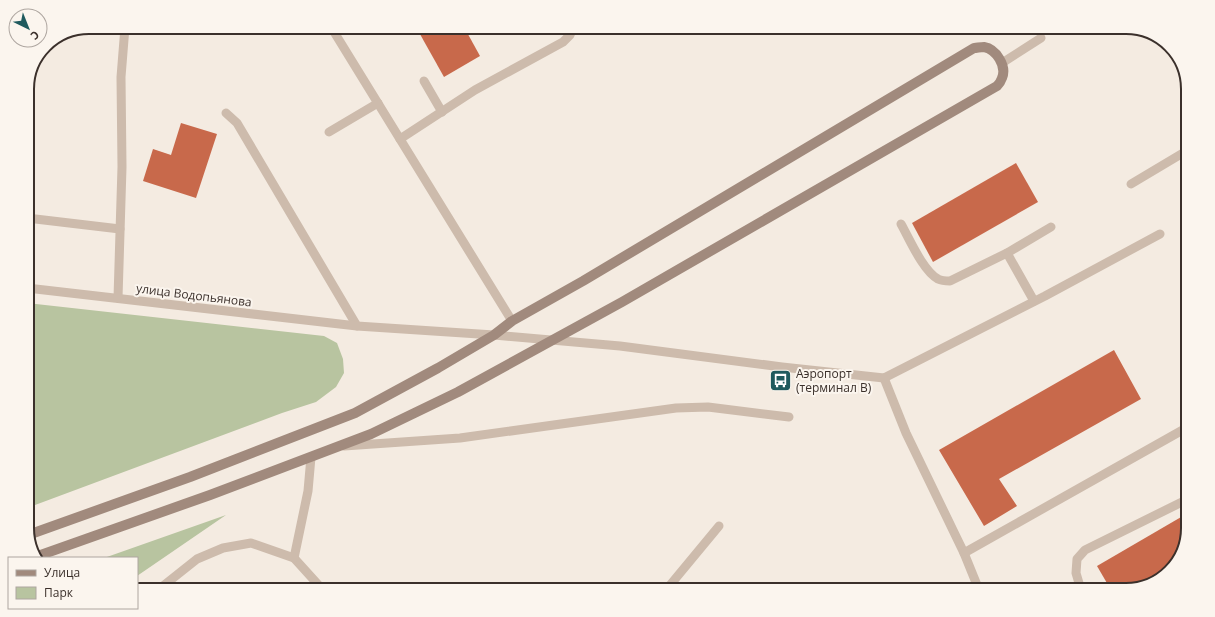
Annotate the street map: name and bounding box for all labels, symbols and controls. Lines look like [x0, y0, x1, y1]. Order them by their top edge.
north arrow [8, 8, 48, 48]
text: С [27, 28, 43, 44]
street label: улица Водопьянова [135, 279, 253, 311]
place label: Аэропорт (терминал В) [796, 365, 872, 396]
bus stop icon: Аэропорт (терминал В) [768, 367, 794, 393]
legend [8, 557, 138, 609]
text: Улица [44, 564, 80, 581]
text: Парк [44, 584, 74, 601]

